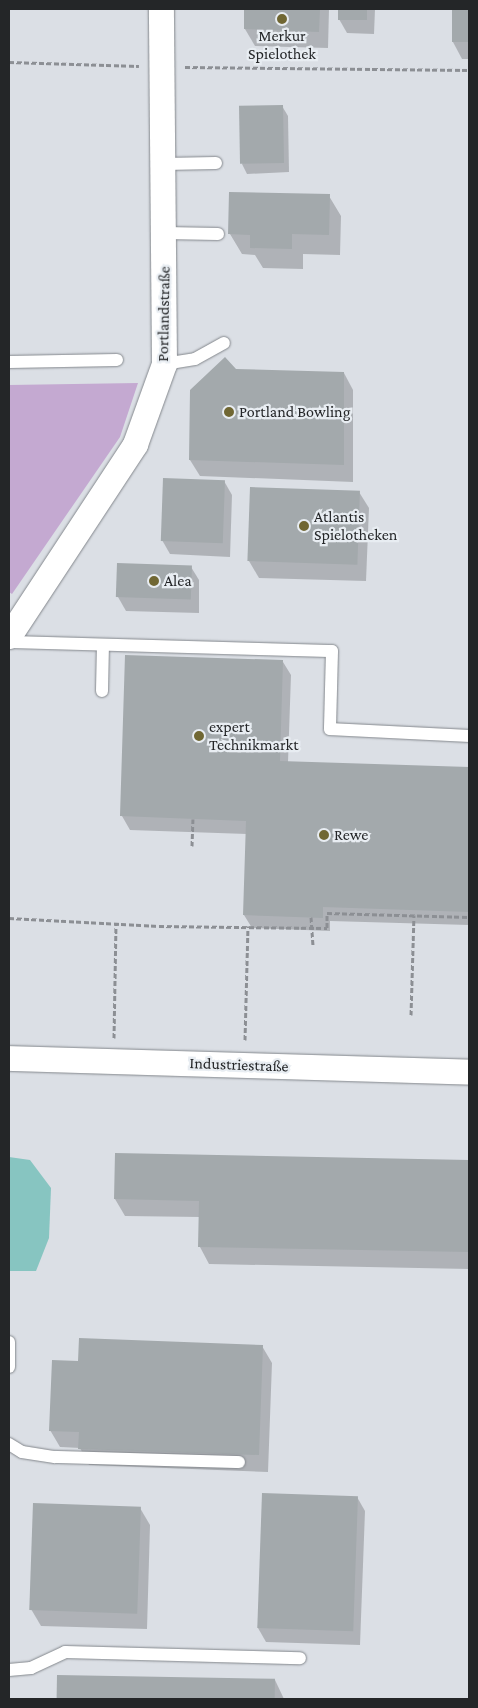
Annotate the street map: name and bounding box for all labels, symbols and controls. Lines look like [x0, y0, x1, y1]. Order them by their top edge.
marker: Merkur Spielothek [276, 13, 288, 25]
place label: Merkur Spielothek [248, 26, 316, 64]
street label: Portlandstraße [154, 266, 174, 362]
place label: Portland Bowling [239, 402, 350, 422]
marker: Portland Bowling [223, 406, 235, 418]
place label: Atlantis Spielotheken [314, 507, 397, 545]
marker: Atlantis Spielotheken [298, 520, 310, 532]
place label: Alea [164, 571, 192, 591]
marker: Alea [148, 575, 160, 587]
place label: expert Technikmarkt [209, 717, 298, 755]
marker: expert Technikmarkt [193, 730, 205, 742]
place label: Rewe [334, 825, 368, 845]
marker: Rewe [318, 829, 330, 841]
street label: Industriestraße [189, 1054, 289, 1076]

